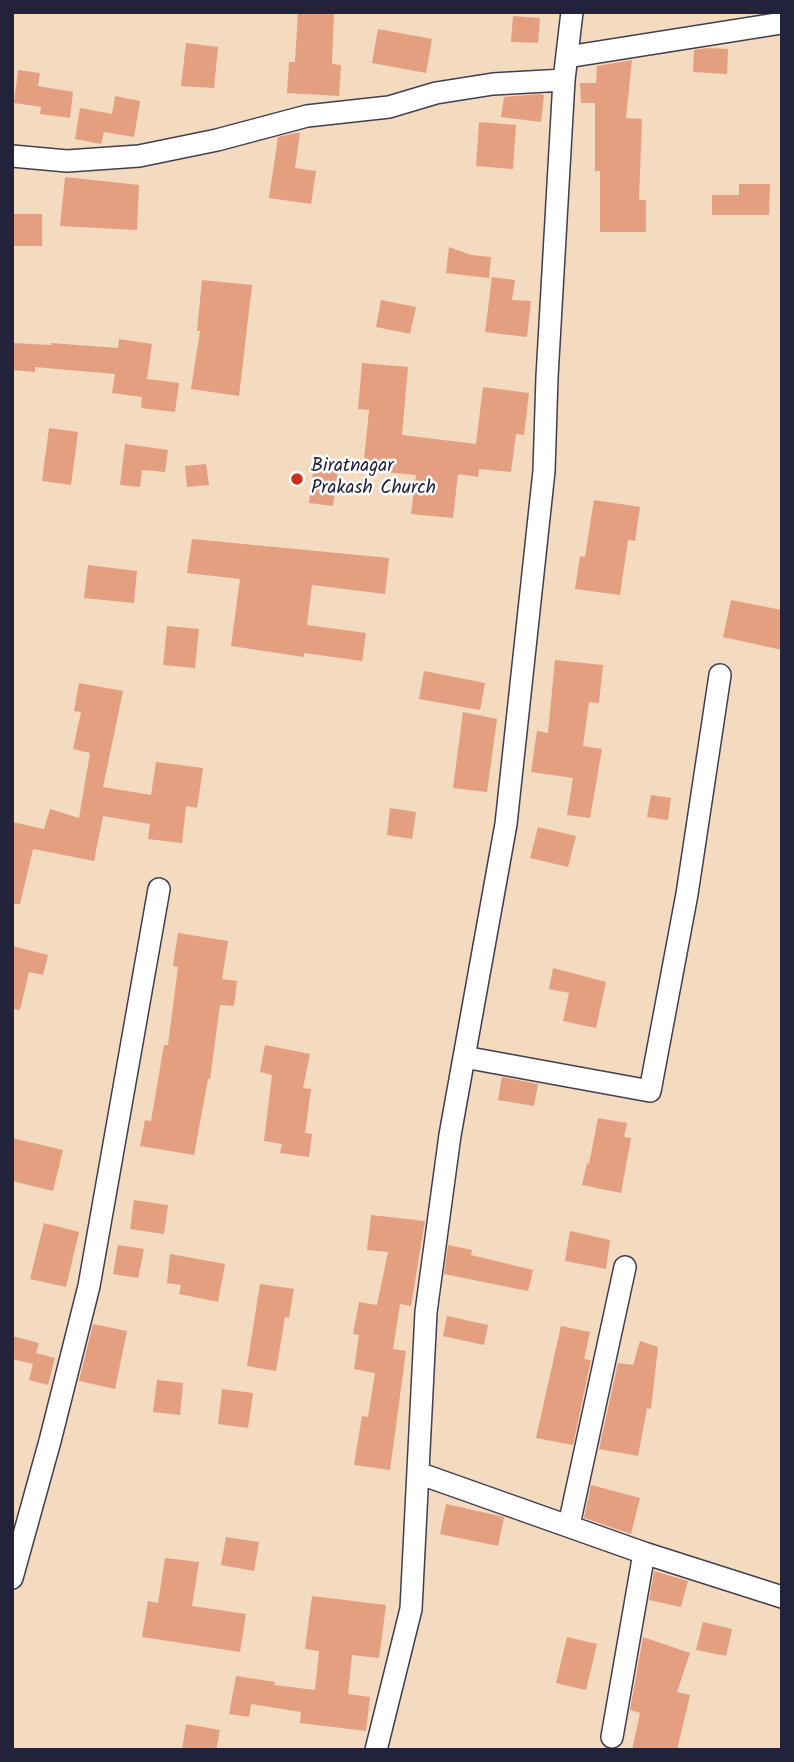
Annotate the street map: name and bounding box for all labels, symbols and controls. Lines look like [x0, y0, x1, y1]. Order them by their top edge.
place label: Biratnagar Prakash Church [311, 457, 436, 501]
marker: Biratnagar Prakash Church [289, 471, 305, 487]

